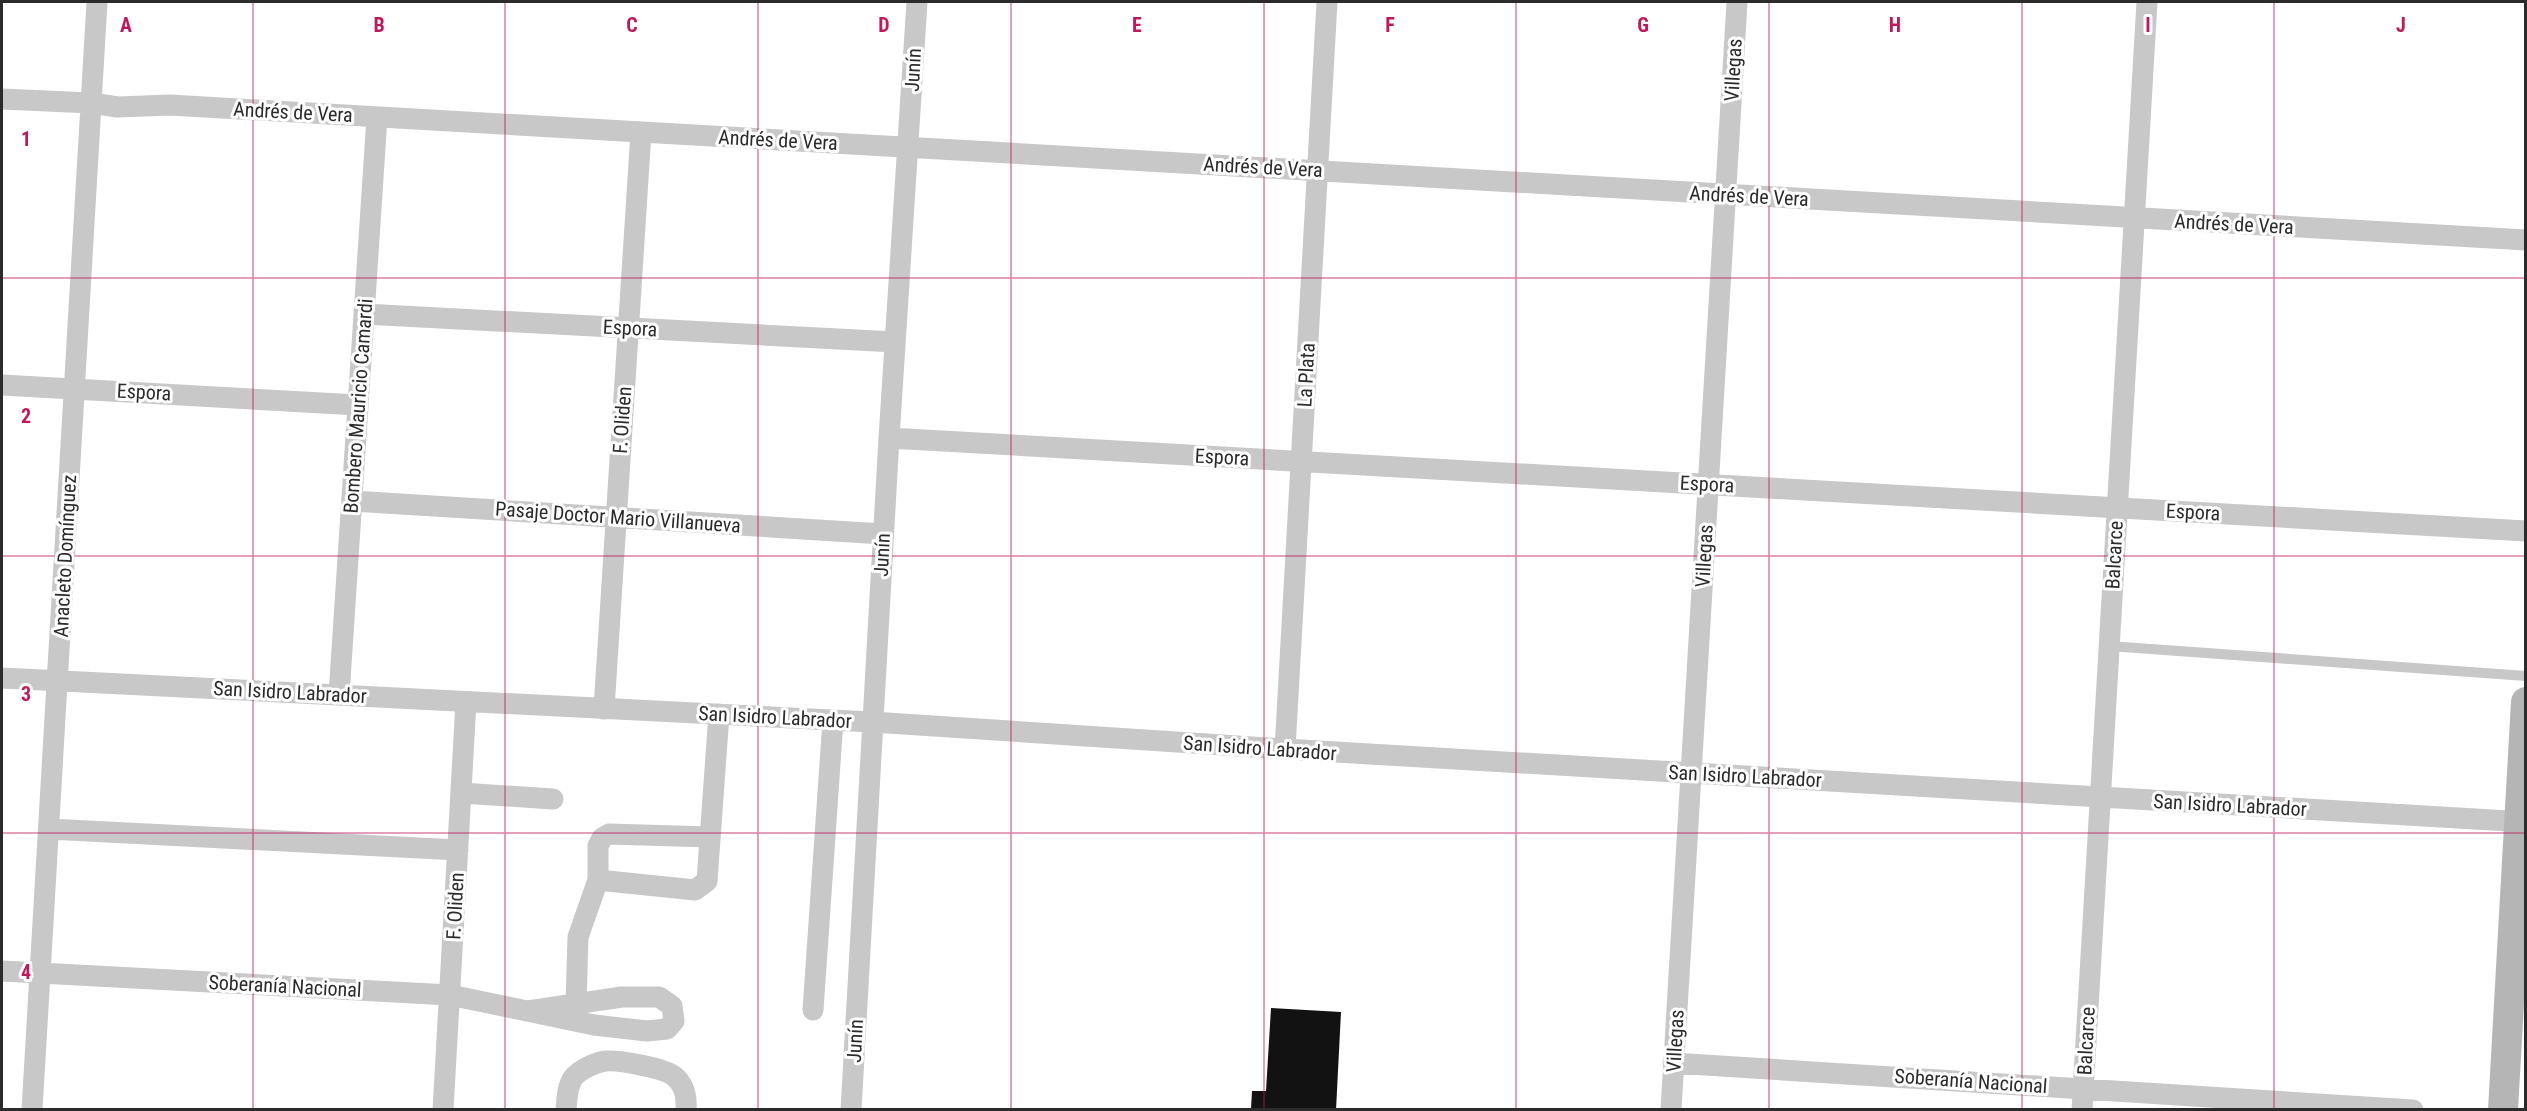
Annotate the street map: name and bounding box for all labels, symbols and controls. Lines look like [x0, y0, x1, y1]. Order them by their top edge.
text: A [120, 13, 132, 37]
text: B [373, 13, 385, 37]
text: C [626, 13, 638, 37]
text: D [878, 13, 890, 37]
text: E [1132, 13, 1142, 37]
text: F [1385, 13, 1395, 37]
text: G [1637, 13, 1649, 37]
text: H [1889, 13, 1901, 37]
text: I [2145, 13, 2151, 37]
text: J [2396, 13, 2406, 37]
street label: Villegas [1719, 38, 1747, 102]
street label: Junín [900, 48, 926, 92]
street label: Andrés de Vera [233, 97, 353, 127]
street label: Andrés de Vera [718, 125, 838, 155]
text: 1 [21, 127, 31, 151]
street label: Andrés de Vera [1203, 152, 1323, 182]
street label: Andrés de Vera [1689, 181, 1809, 211]
street label: Andrés de Vera [2174, 209, 2294, 239]
street label: Bombero Mauricio Camardi [339, 298, 377, 514]
street label: Espora [602, 315, 658, 341]
street label: La Plata [1292, 342, 1320, 408]
street label: Espora [116, 379, 172, 405]
street label: F. Oliden [608, 386, 636, 454]
text: 2 [21, 404, 31, 428]
street label: Espora [1194, 444, 1250, 470]
street label: Espora [1679, 471, 1735, 497]
street label: Anacleto Domínguez [49, 474, 81, 638]
street label: Pasaje Doctor Mario Villanueva [494, 496, 742, 538]
street label: Espora [2165, 499, 2221, 525]
street label: Balcarce [2100, 520, 2128, 590]
street label: Villegas [1690, 524, 1718, 588]
street label: Junín [869, 533, 895, 577]
street label: San Isidro Labrador [213, 676, 367, 708]
text: 3 [21, 682, 31, 706]
street label: San Isidro Labrador [698, 701, 852, 733]
street label: San Isidro Labrador [1183, 731, 1337, 765]
street label: San Isidro Labrador [1668, 760, 1822, 792]
street label: San Isidro Labrador [2153, 789, 2307, 821]
street label: F. Oliden [441, 872, 469, 940]
text: 4 [21, 960, 31, 984]
street label: Soberanía Nacional [208, 970, 362, 1002]
street label: Balcarce [2072, 1006, 2100, 1076]
street label: Villegas [1661, 1009, 1689, 1073]
street label: Junín [842, 1019, 868, 1063]
street label: Soberanía Nacional [1894, 1064, 2048, 1098]

